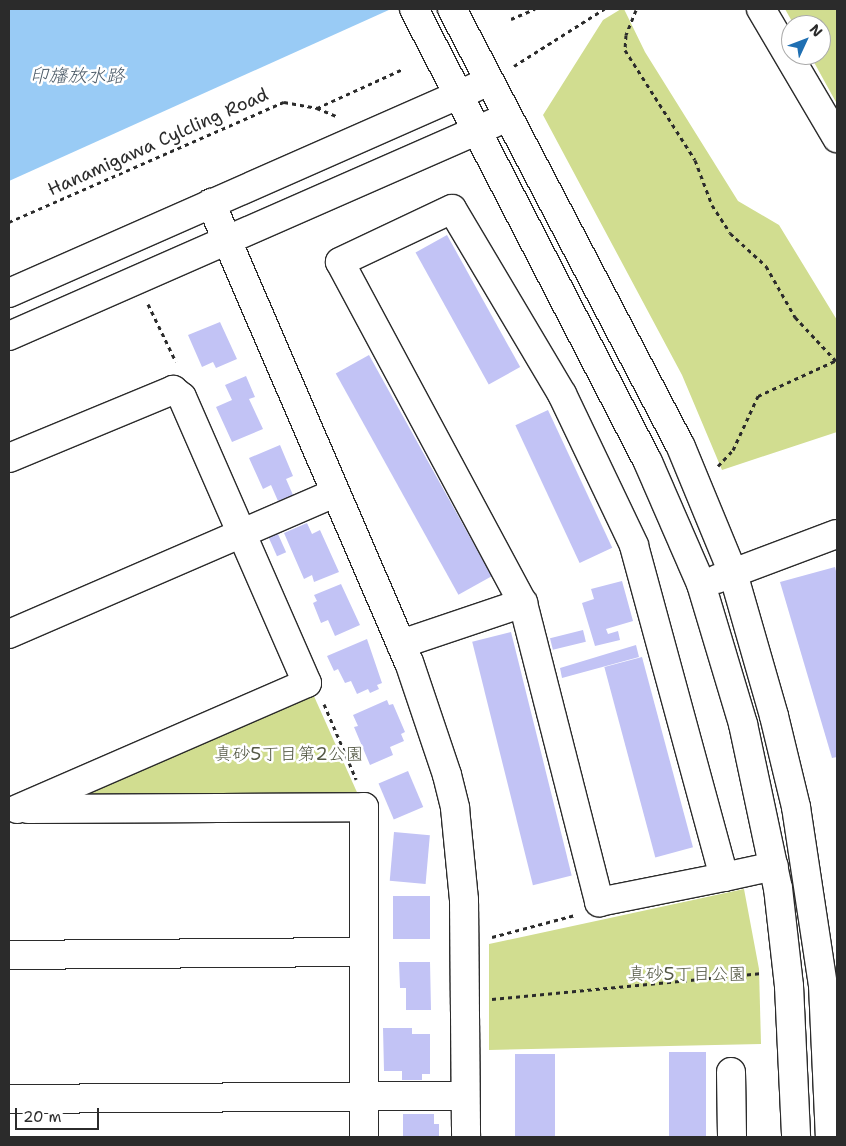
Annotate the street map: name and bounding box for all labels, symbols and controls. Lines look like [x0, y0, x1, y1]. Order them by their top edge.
north arrow [781, 15, 831, 65]
text: N [806, 20, 827, 41]
water label: 印旛放水路 [30, 65, 124, 87]
street label: Hanamigawa Cylcling Road [44, 84, 272, 200]
park label: 真砂5丁目第2公園 [214, 743, 364, 765]
park label: 真砂5丁目公園 [627, 963, 747, 985]
scale bar [18, 1098, 101, 1130]
text: 20 m [23, 1107, 62, 1127]

